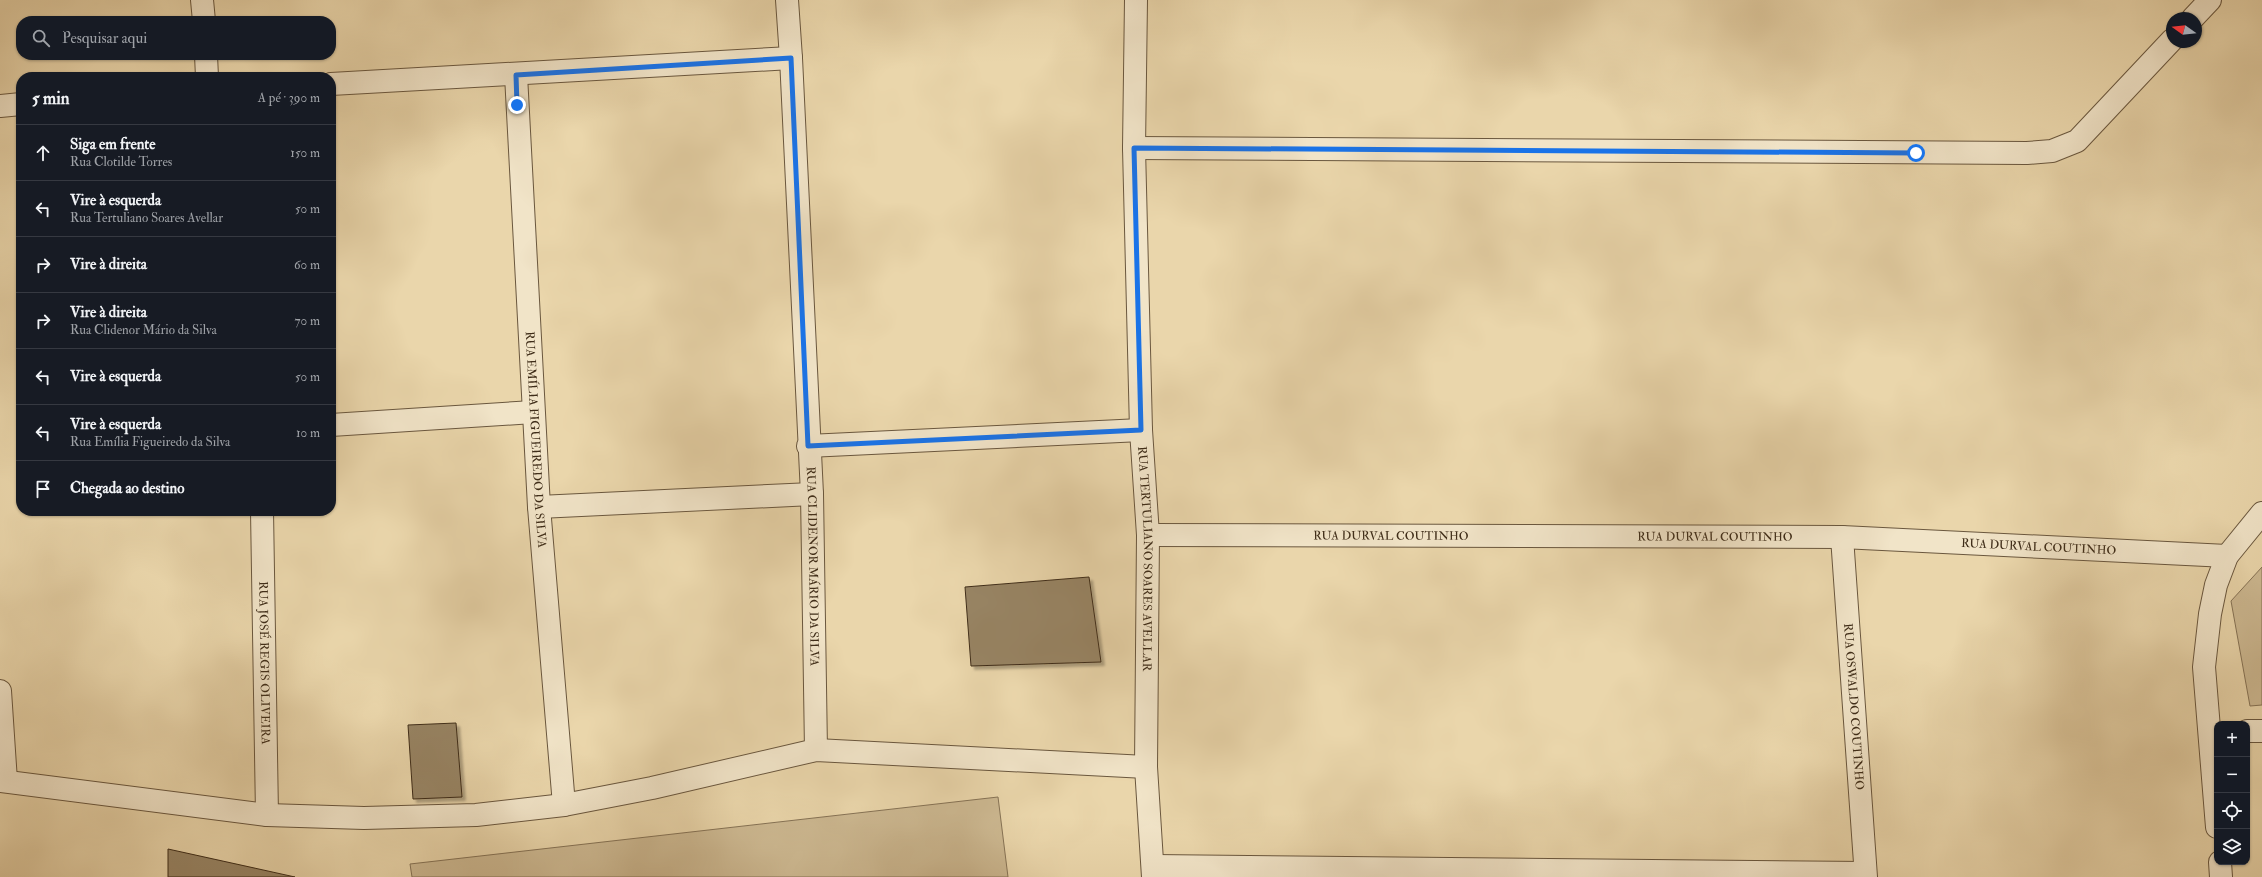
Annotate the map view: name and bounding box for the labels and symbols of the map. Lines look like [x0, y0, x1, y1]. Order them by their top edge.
north arrow [2166, 12, 2202, 48]
route end [508, 96, 526, 114]
route start [1907, 144, 1925, 162]
street label: RUA EMÍLIA FIGUEIREDO DA SILVA [522, 331, 549, 549]
street label: RUA TERTULIANO SOARES AVELLAR [1134, 446, 1155, 672]
street label: RUA CLIDENOR MÁRIO DA SILVA [803, 466, 822, 667]
street label: RUA DURVAL COUTINHO [1313, 528, 1469, 544]
street label: RUA DURVAL COUTINHO [1637, 529, 1793, 545]
street label: RUA DURVAL COUTINHO [1961, 536, 2117, 559]
street label: RUA JOSÉ REGIS OLIVEIRA [255, 581, 273, 745]
street label: RUA OSWALDO COUTINHO [1840, 623, 1867, 791]

